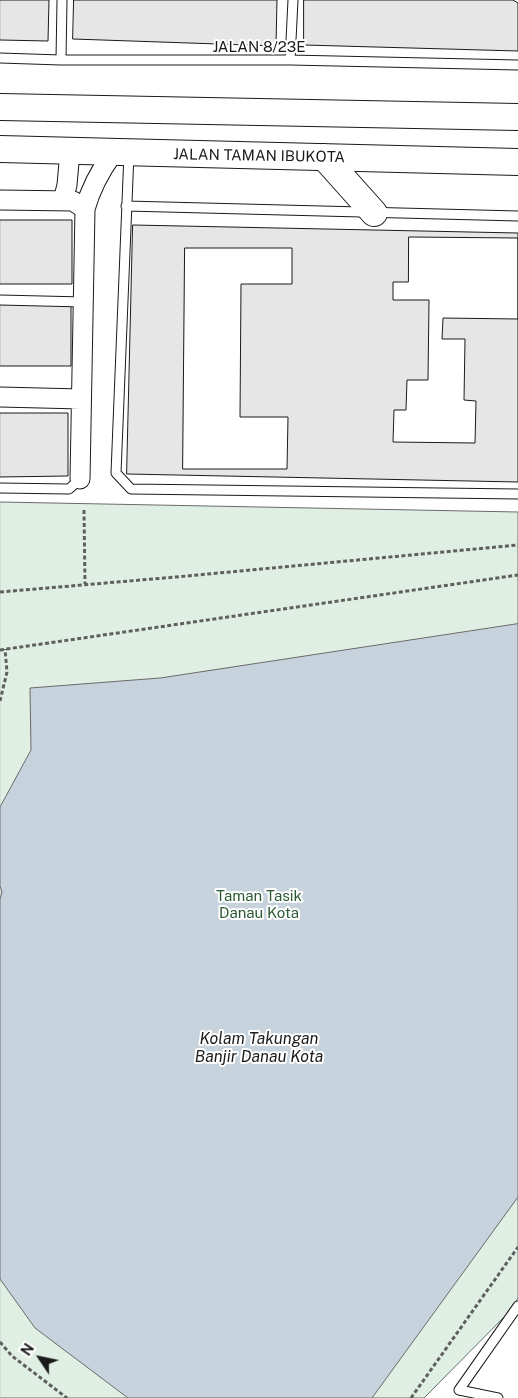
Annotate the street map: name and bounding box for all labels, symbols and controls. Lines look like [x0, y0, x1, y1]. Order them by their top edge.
street label: JALAN 8/23E [212, 38, 306, 56]
street label: JALAN TAMAN IBUKOTA [173, 146, 345, 166]
park label: Taman Tasik Danau Kota [216, 887, 302, 922]
water label: Kolam Takungan Banjir Danau Kota [195, 1029, 323, 1067]
north arrow [15, 1333, 65, 1383]
text: N [18, 1341, 37, 1359]

